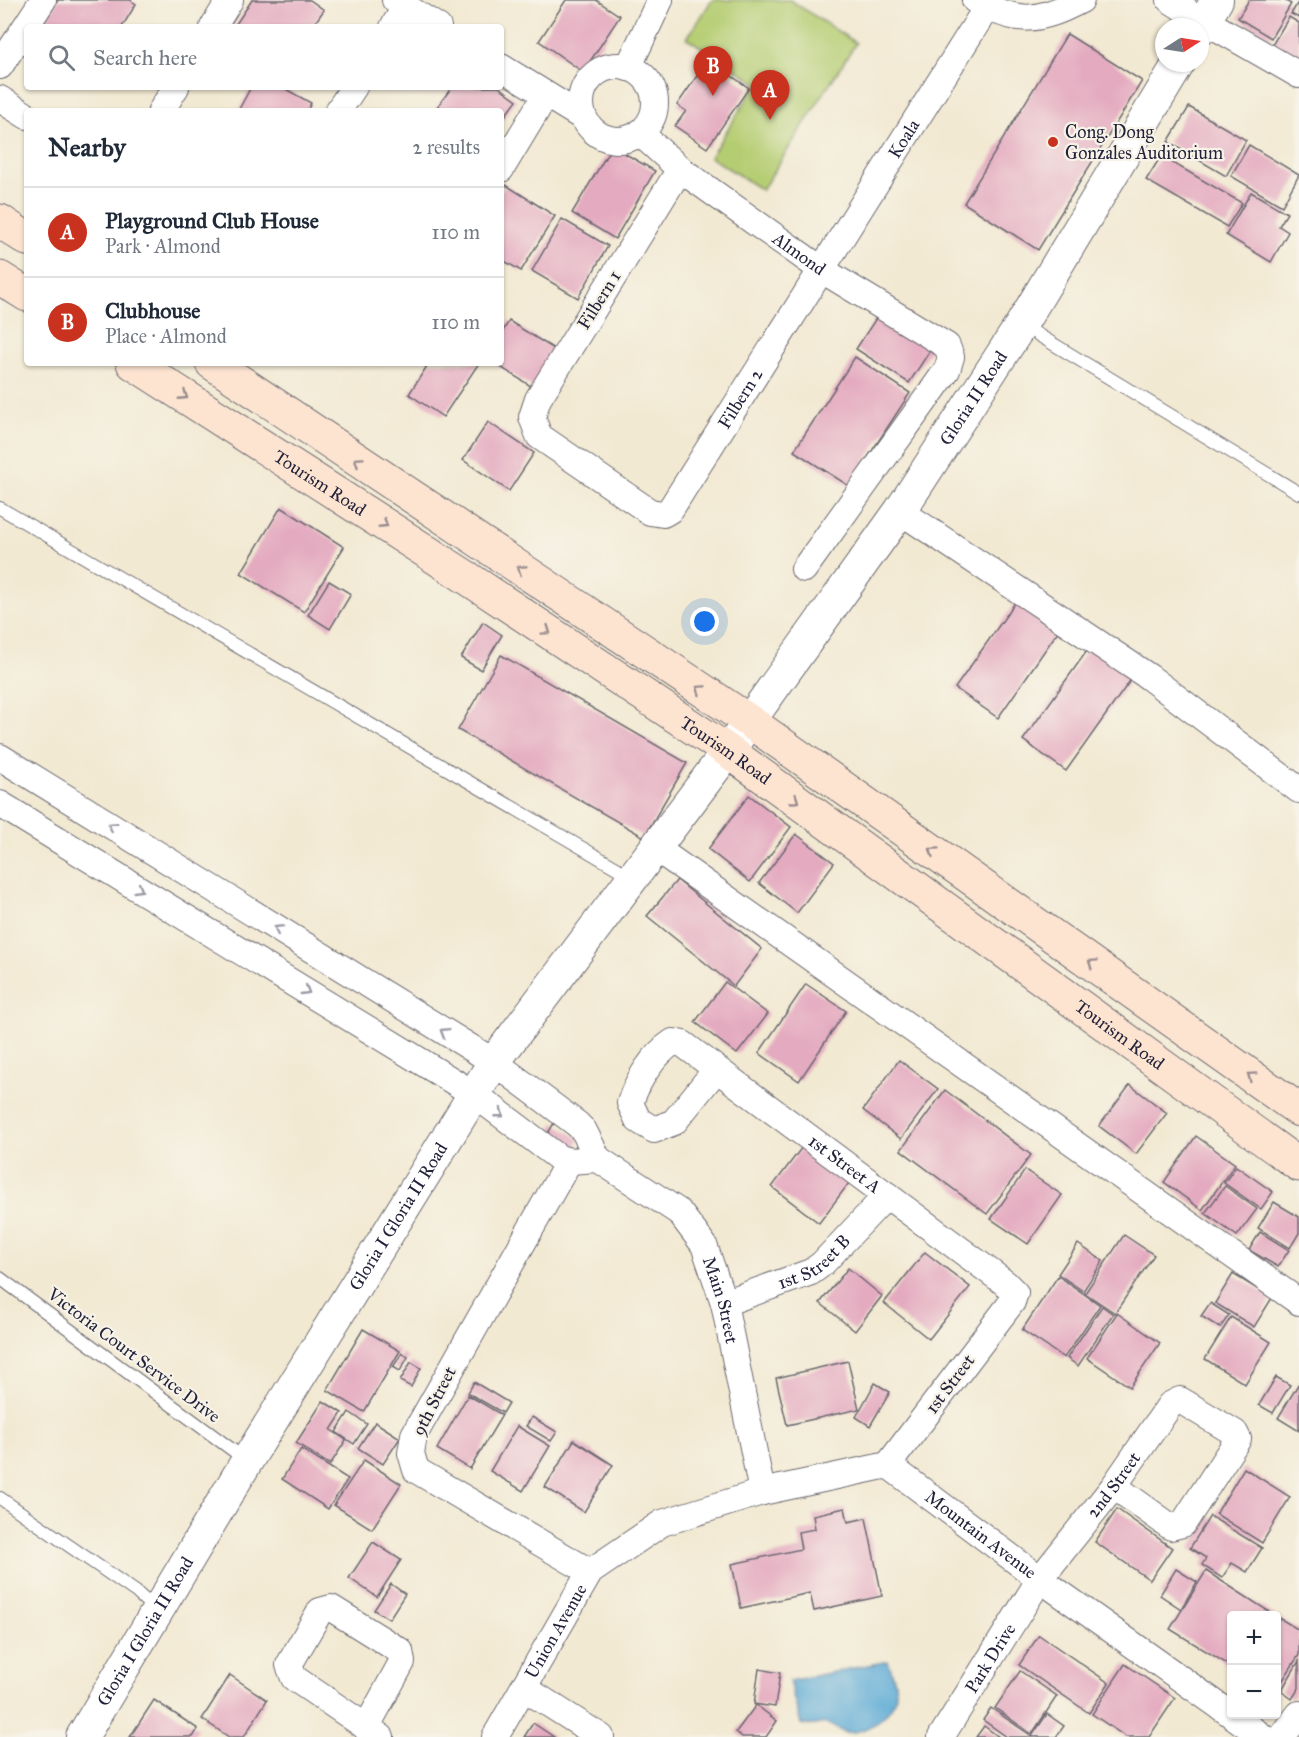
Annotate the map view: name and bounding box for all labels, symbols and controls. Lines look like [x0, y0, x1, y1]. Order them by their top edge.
north arrow [1155, 18, 1209, 72]
search box [24, 24, 504, 90]
icon: search [45, 41, 78, 74]
text: Search here [93, 44, 197, 71]
pin: B [694, 46, 732, 96]
pin: A [750, 70, 790, 120]
street label: Koala [883, 115, 925, 162]
place label: Cong. Dong Gonzales Auditorium [1065, 121, 1223, 164]
text: Nearby [48, 131, 126, 163]
text: 2 results [412, 135, 480, 159]
marker: Cong. Dong Gonzales Auditorium [1046, 135, 1060, 149]
text: Playground Club House [105, 207, 319, 234]
text: A [61, 220, 74, 244]
text: 110 m [432, 220, 480, 244]
street label: Almond [767, 227, 830, 280]
text: Park · Almond [105, 234, 221, 258]
street label: Filbern 1 [572, 266, 626, 334]
text: Clubhouse [105, 297, 200, 324]
text: B [61, 310, 74, 334]
text: 110 m [432, 310, 480, 334]
text: Place · Almond [105, 324, 227, 348]
street label: Gloria II Road [935, 347, 1012, 449]
street label: Filbern 2 [713, 364, 767, 433]
one-way arrow [178, 389, 189, 400]
street label: Tourism Road [269, 445, 370, 521]
one-way arrow [354, 457, 365, 468]
one-way arrow [377, 517, 388, 528]
one-way arrow [516, 565, 527, 576]
your location [690, 607, 719, 636]
one-way arrow [541, 623, 551, 635]
one-way arrow [696, 685, 707, 696]
street label: Tourism Road [676, 711, 775, 789]
one-way arrow [788, 792, 799, 803]
one-way arrow [108, 822, 118, 834]
one-way arrow [928, 847, 939, 858]
one-way arrow [133, 882, 143, 894]
one-way arrow [274, 925, 285, 936]
one-way arrow [1088, 959, 1099, 970]
one-way arrow [300, 983, 310, 995]
street label: Tourism Road [1070, 995, 1169, 1075]
one-way arrow [440, 1027, 450, 1039]
one-way arrow [1247, 1072, 1258, 1083]
one-way arrow [494, 1106, 505, 1117]
street label: 1st Street A [804, 1130, 885, 1198]
street label: Gloria I Gloria II Road [344, 1139, 452, 1295]
street label: 1st Street B [775, 1230, 855, 1294]
street label: Main Street [698, 1254, 743, 1346]
street label: Victoria Court Service Drive [42, 1282, 225, 1427]
street label: 1st Street [921, 1349, 980, 1418]
street label: 9th Street [407, 1362, 461, 1439]
street label: 2nd Street [1082, 1447, 1146, 1522]
street label: Mountain Avenue [921, 1486, 1041, 1583]
street label: Gloria I Gloria II Road [92, 1553, 198, 1710]
street label: Union Avenue [520, 1580, 592, 1682]
map controls [1227, 1611, 1281, 1719]
button: + [1227, 1611, 1281, 1665]
street label: Park Drive [960, 1619, 1020, 1697]
button: − [1227, 1665, 1281, 1719]

